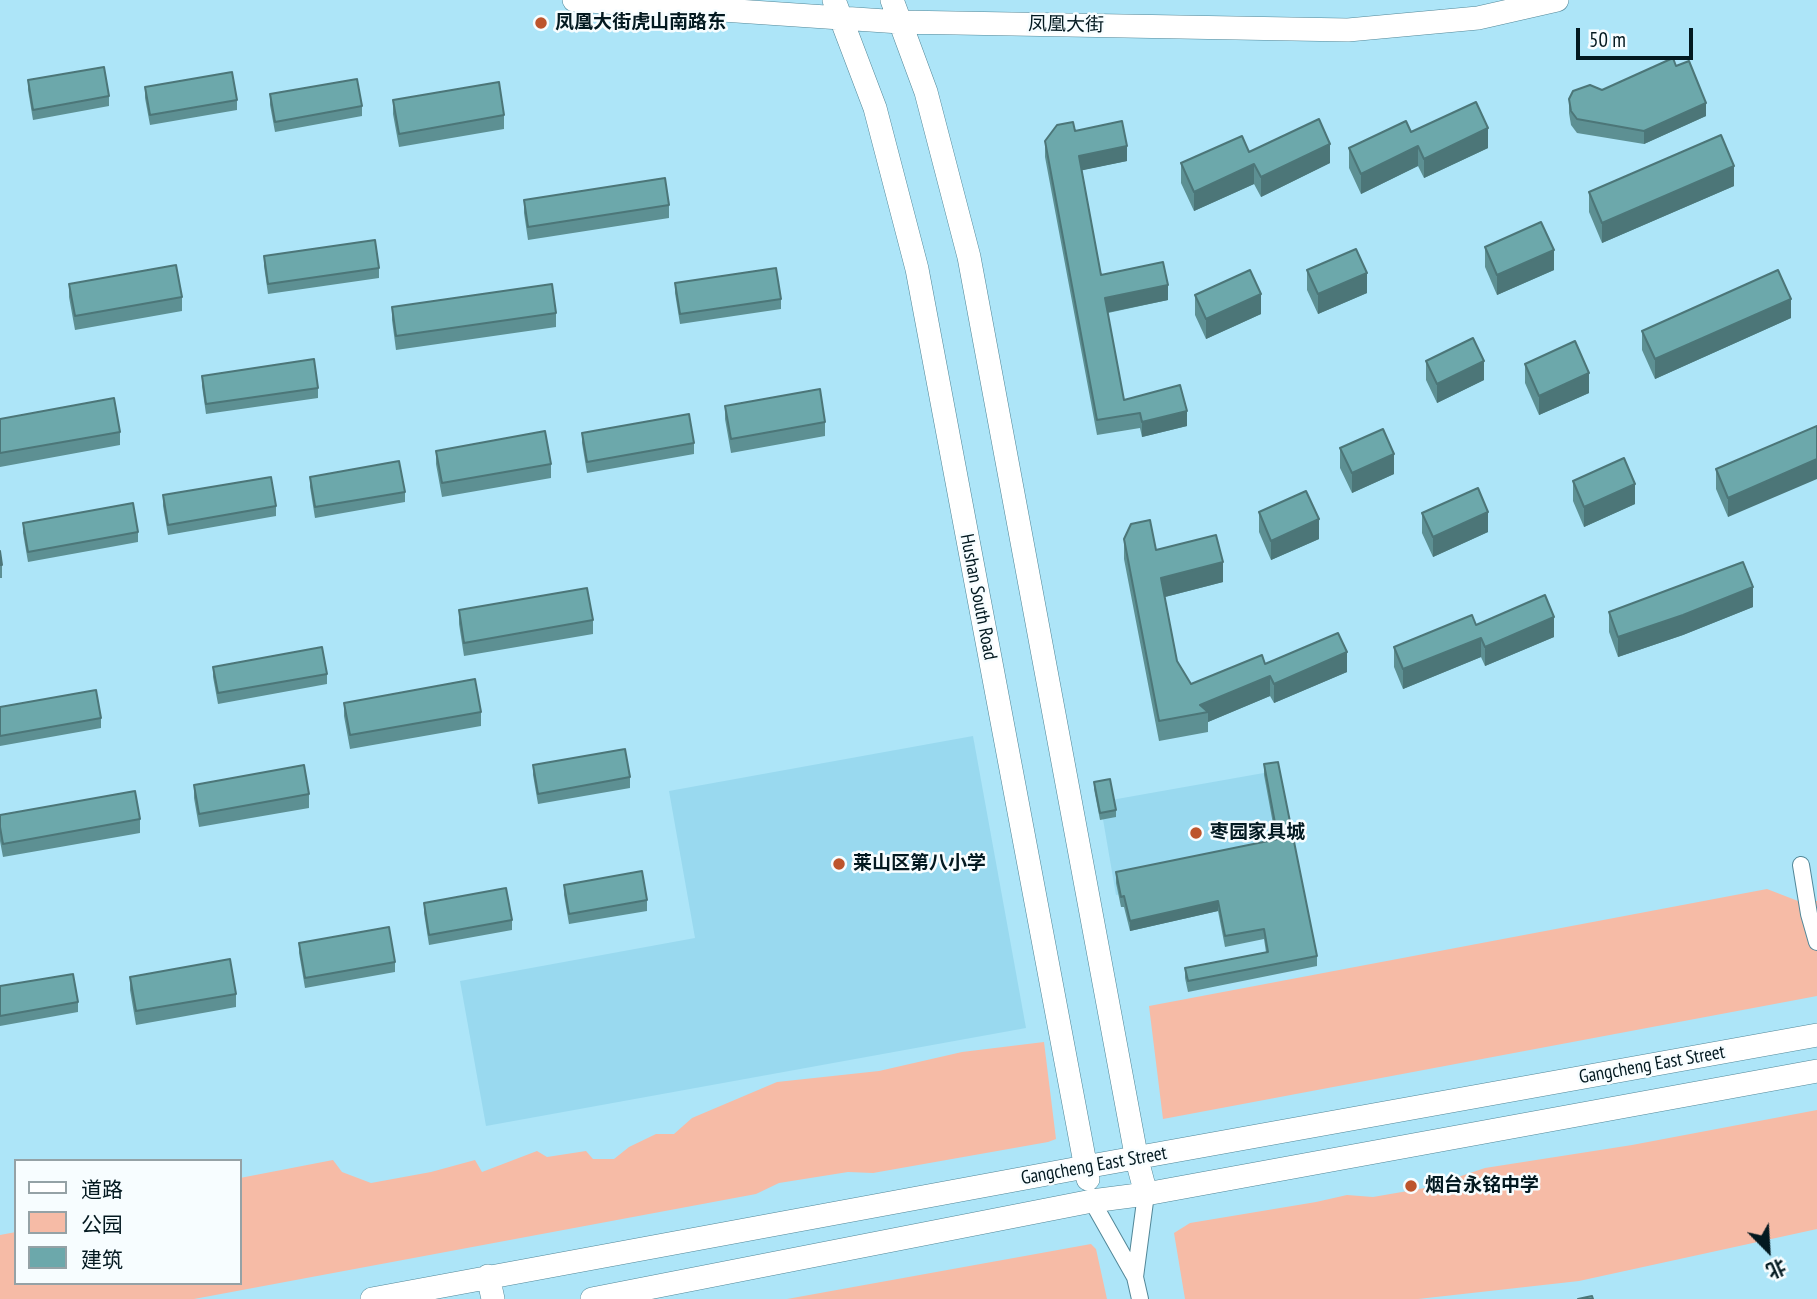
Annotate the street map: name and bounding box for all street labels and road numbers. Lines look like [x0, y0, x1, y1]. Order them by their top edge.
street label: 凤凰大街 [1028, 13, 1104, 37]
street label: Hushan South Road [955, 532, 1001, 662]
street label: Gangcheng East Street [1577, 1041, 1727, 1089]
street label: Gangcheng East Street [1019, 1142, 1169, 1190]

